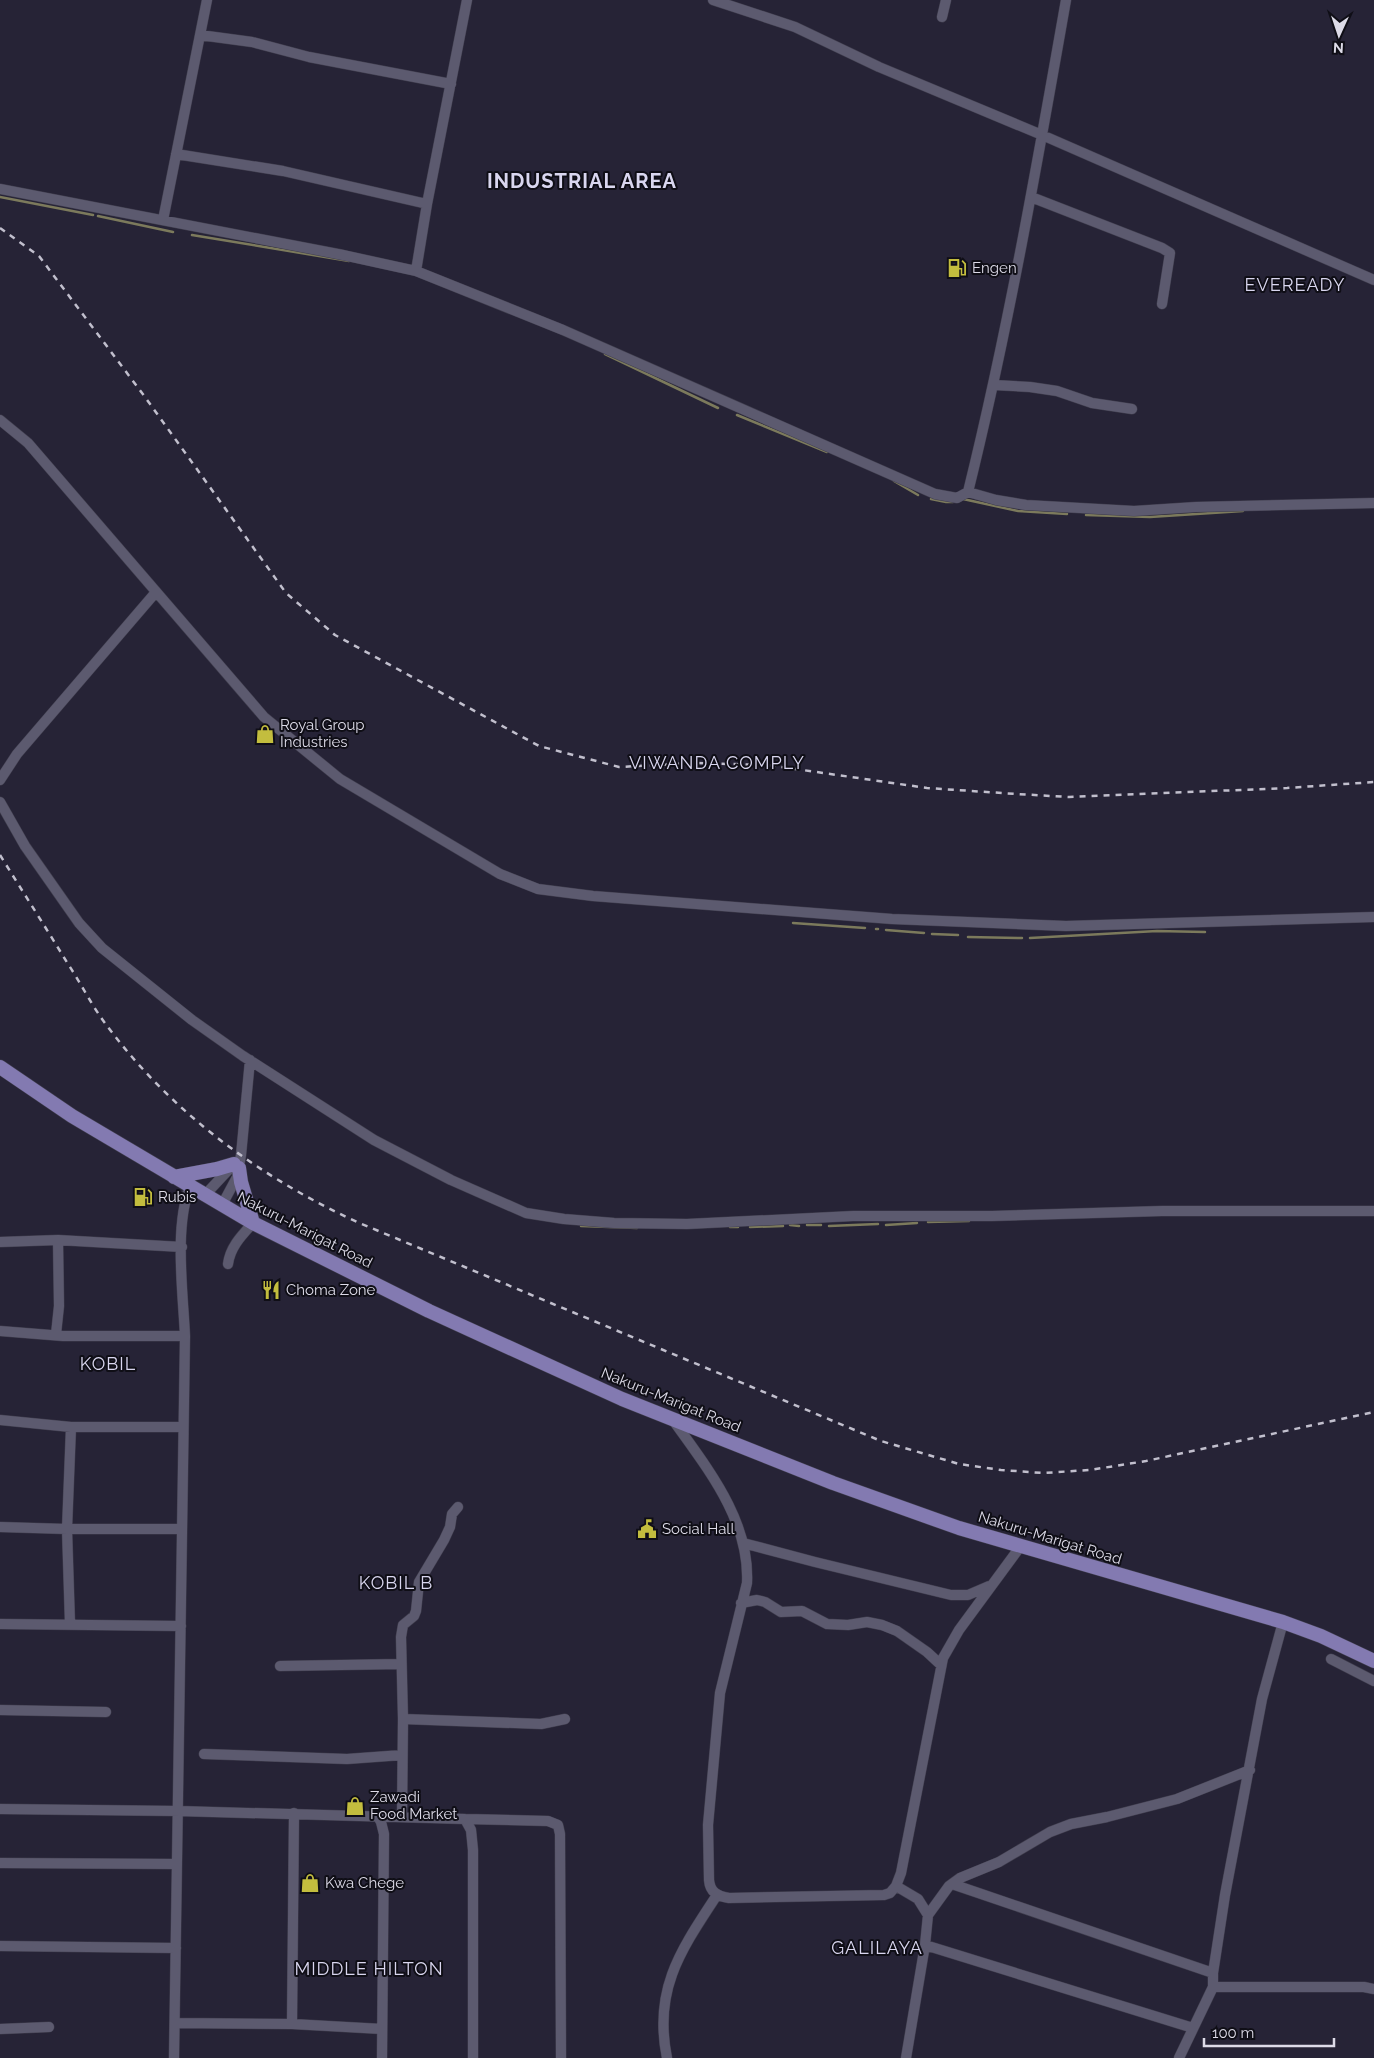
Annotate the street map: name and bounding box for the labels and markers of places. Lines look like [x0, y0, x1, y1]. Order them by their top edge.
fuel station icon: Engen [946, 257, 968, 279]
place label: Engen [972, 259, 1017, 277]
place label: Royal Group Industries [280, 716, 365, 751]
shop icon: Royal Group Industries [254, 723, 276, 745]
fuel station icon: Rubis [132, 1186, 154, 1208]
place label: Rubis [158, 1188, 196, 1206]
restaurant icon: Choma Zone [260, 1279, 282, 1301]
place label: Choma Zone [286, 1281, 376, 1299]
public building icon: Social Hall [636, 1518, 658, 1540]
place label: Social Hall [662, 1520, 735, 1538]
place label: Zawadi Food Market [370, 1788, 457, 1823]
shop icon: Zawadi Food Market [344, 1795, 366, 1817]
shop icon: Kwa Chege [299, 1872, 321, 1894]
place label: Kwa Chege [325, 1874, 404, 1892]

